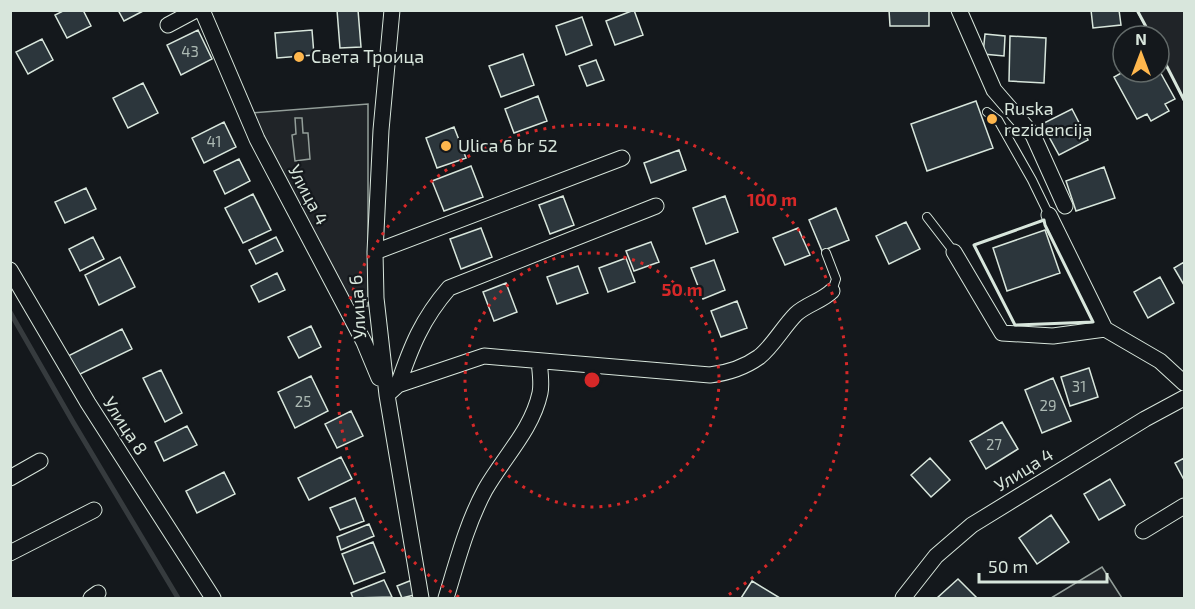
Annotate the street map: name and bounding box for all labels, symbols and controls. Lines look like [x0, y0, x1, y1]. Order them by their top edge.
north arrow [1111, 24, 1171, 84]
text: N [1135, 29, 1147, 48]
house number: 43 [181, 42, 199, 60]
place label: Света Троица [311, 45, 424, 67]
marker: Света Троица [292, 50, 306, 64]
place label: Ruska rezidencija [1004, 97, 1092, 140]
marker: Ruska rezidencija [985, 112, 999, 126]
house number: 41 [206, 132, 222, 150]
place label: Ulica 6 br 52 [458, 134, 558, 156]
marker: Ulica 6 br 52 [439, 139, 453, 153]
street label: Улица 4 [284, 161, 334, 228]
text: 100 m [747, 188, 797, 210]
street label: Улица 6 [344, 274, 370, 340]
text: 50 m [661, 278, 703, 300]
centre of rings [582, 370, 602, 390]
house number: 31 [1072, 377, 1086, 395]
street label: Улица 8 [99, 392, 153, 459]
house number: 25 [295, 392, 311, 410]
house number: 29 [1039, 396, 1057, 414]
house number: 27 [986, 435, 1002, 453]
street label: Улица 4 [990, 443, 1057, 496]
scale bar [979, 546, 1106, 584]
text: 50 m [988, 555, 1028, 577]

